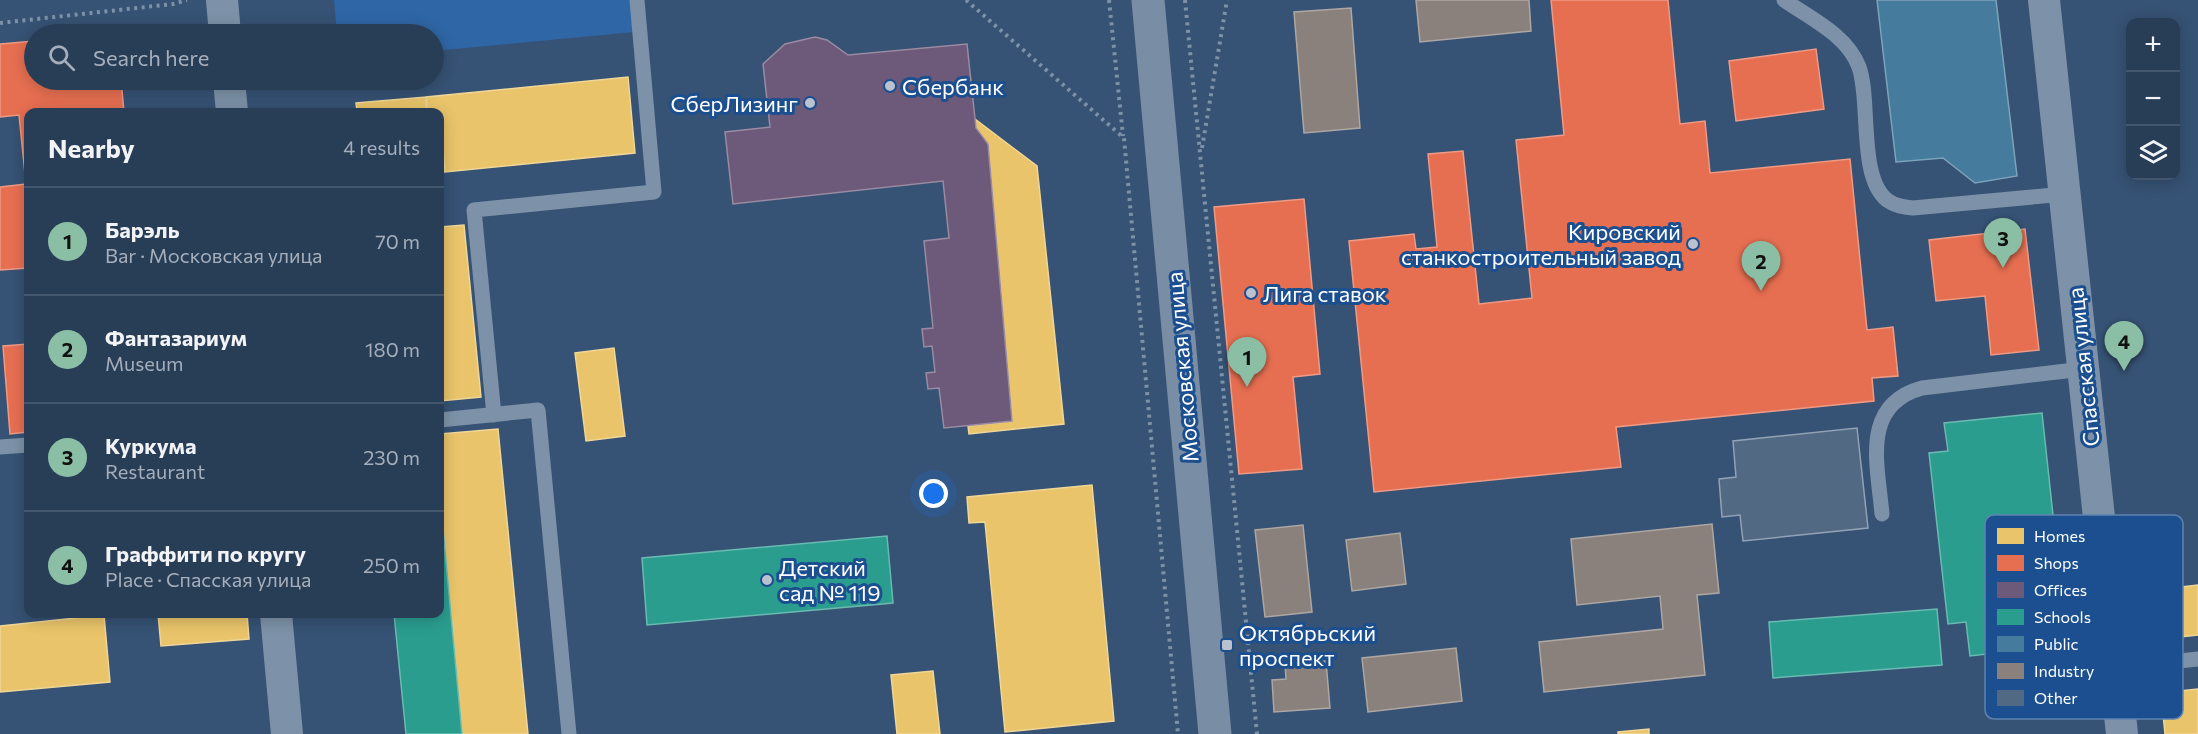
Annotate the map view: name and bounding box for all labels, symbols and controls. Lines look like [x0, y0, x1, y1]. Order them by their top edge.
map controls [2126, 18, 2180, 180]
button: + [2126, 18, 2180, 72]
search box [24, 24, 444, 90]
icon: search [45, 41, 78, 74]
text: Search here [93, 44, 209, 71]
button: − [2126, 72, 2180, 126]
place label: Сбербанк [902, 73, 1004, 100]
marker: Сбербанк [883, 79, 897, 93]
place label: СберЛизинг [671, 90, 798, 117]
marker: СберЛизинг [803, 96, 817, 110]
button: layers [2126, 126, 2180, 180]
text: Nearby [48, 132, 135, 163]
text: 4 results [343, 135, 420, 159]
text: Барэль [105, 216, 179, 243]
place label: Кировский станкостроительный завод [1401, 218, 1681, 270]
pin: 3 [1984, 218, 2022, 268]
text: 1 [63, 229, 72, 253]
text: 70 m [375, 229, 420, 253]
marker: Кировский станкостроительный завод [1686, 237, 1700, 251]
pin: 2 [1742, 242, 1780, 291]
text: Bar · Московская улица [105, 243, 323, 267]
street label: Московская улица [1160, 271, 1204, 463]
place label: Лига ставок [1263, 280, 1387, 307]
marker: Лига ставок [1244, 286, 1258, 300]
street label: Спасская улица [2061, 286, 2105, 448]
pin: 4 [2104, 322, 2144, 371]
text: Фантазариум [105, 324, 247, 351]
text: 2 [62, 337, 73, 361]
text: 180 m [365, 337, 420, 361]
pin: 1 [1228, 338, 1266, 387]
text: Museum [105, 351, 184, 375]
text: Куркума [105, 432, 196, 459]
text: 3 [62, 445, 73, 469]
text: 230 m [363, 445, 420, 469]
text: Restaurant [105, 459, 205, 483]
your location [919, 479, 948, 508]
legend [1985, 515, 2183, 719]
text: Homes [2034, 526, 2085, 545]
text: Граффити по кругу [105, 540, 306, 567]
text: 4 [61, 553, 74, 577]
text: 250 m [363, 553, 420, 577]
text: Shops [2034, 553, 2079, 572]
place label: Детский сад № 119 [779, 554, 881, 606]
text: Place · Спасская улица [105, 567, 311, 591]
marker: Детский сад № 119 [760, 573, 774, 587]
text: Offices [2034, 580, 2087, 599]
text: Schools [2034, 607, 2091, 626]
place label: Октябрьский проспект [1239, 619, 1376, 671]
text: Public [2034, 634, 2079, 653]
marker: Октябрьский проспект [1220, 638, 1234, 652]
text: Industry [2034, 661, 2094, 680]
text: Other [2034, 688, 2078, 707]

